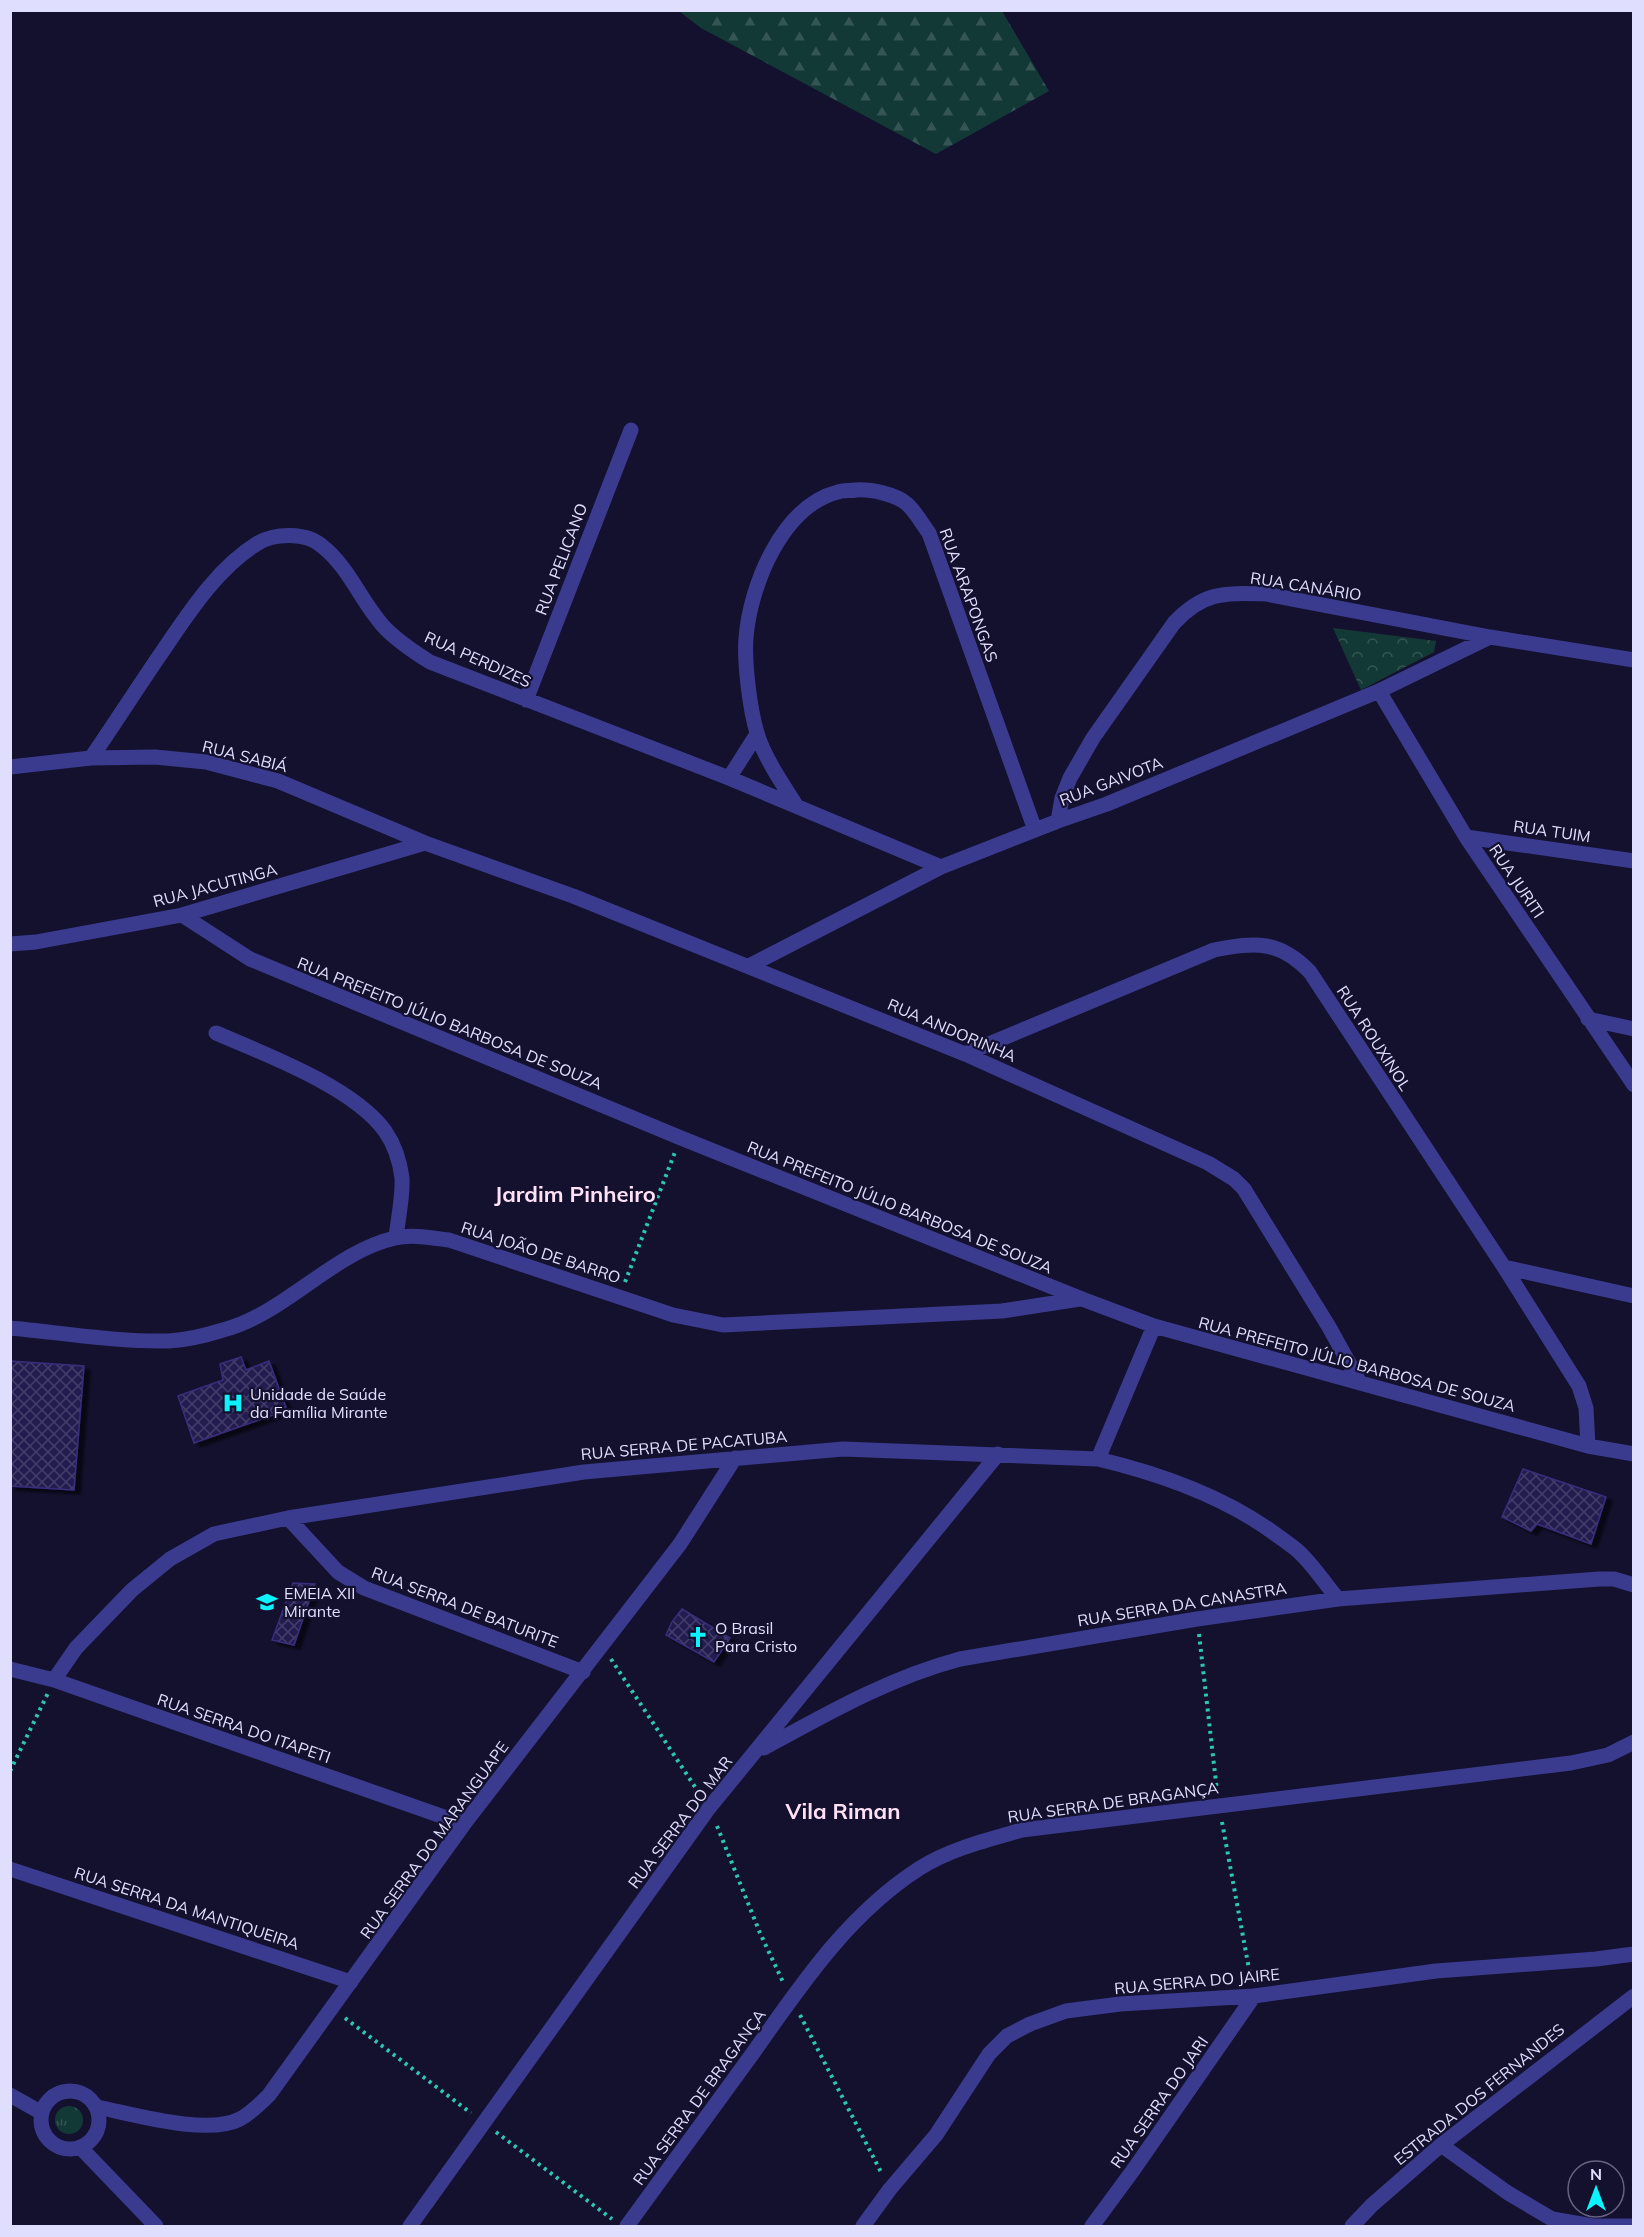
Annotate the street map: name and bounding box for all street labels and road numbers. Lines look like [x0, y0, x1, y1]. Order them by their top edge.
street label: RUA PELICANO [531, 500, 591, 618]
street label: RUA ARAPONGAS [936, 525, 1003, 665]
street label: RUA CANÁRIO [1249, 567, 1363, 605]
street label: RUA PERDIZES [422, 627, 534, 691]
street label: RUA SABIÁ [200, 736, 290, 776]
street label: RUA GAIVOTA [1057, 752, 1166, 810]
street label: RUA TUIM [1512, 816, 1592, 846]
street label: RUA JURITI [1485, 840, 1549, 922]
street label: RUA JACUTINGA [151, 859, 279, 911]
street label: RUA PREFEITO JÚLIO BARBOSA DE SOUZA [295, 952, 606, 1094]
street label: RUA ROUXINOL [1333, 982, 1416, 1094]
street label: RUA ANDORINHA [885, 994, 1020, 1066]
street label: RUA PREFEITO JÚLIO BARBOSA DE SOUZA [745, 1136, 1056, 1278]
street label: RUA JOÃO DE BARRO [459, 1217, 623, 1287]
street label: RUA PREFEITO JÚLIO BARBOSA DE SOUZA [1196, 1312, 1518, 1416]
street label: RUA SERRA DE PACATUBA [580, 1426, 788, 1464]
street label: RUA SERRA DE BATURITE [369, 1562, 561, 1652]
street label: RUA SERRA DA CANASTRA [1076, 1578, 1288, 1630]
street label: RUA SERRA DO ITAPETI [155, 1689, 333, 1767]
street label: RUA SERRA DO MARANGUAPE [356, 1737, 512, 1943]
street label: RUA SERRA DO MAR [624, 1752, 736, 1892]
street label: RUA SERRA DE BRAGANÇA [1006, 1777, 1220, 1827]
street label: RUA SERRA DA MANTIQUEIRA [72, 1862, 302, 1954]
street label: RUA SERRA DO JAIRE [1113, 1964, 1281, 1998]
street label: RUA SERRA DE BRAGANÇA [628, 2005, 770, 2189]
street label: ESTRADA DOS FERNANDES [1390, 2019, 1568, 2169]
street label: RUA SERRA DO JARI [1106, 2032, 1212, 2172]

